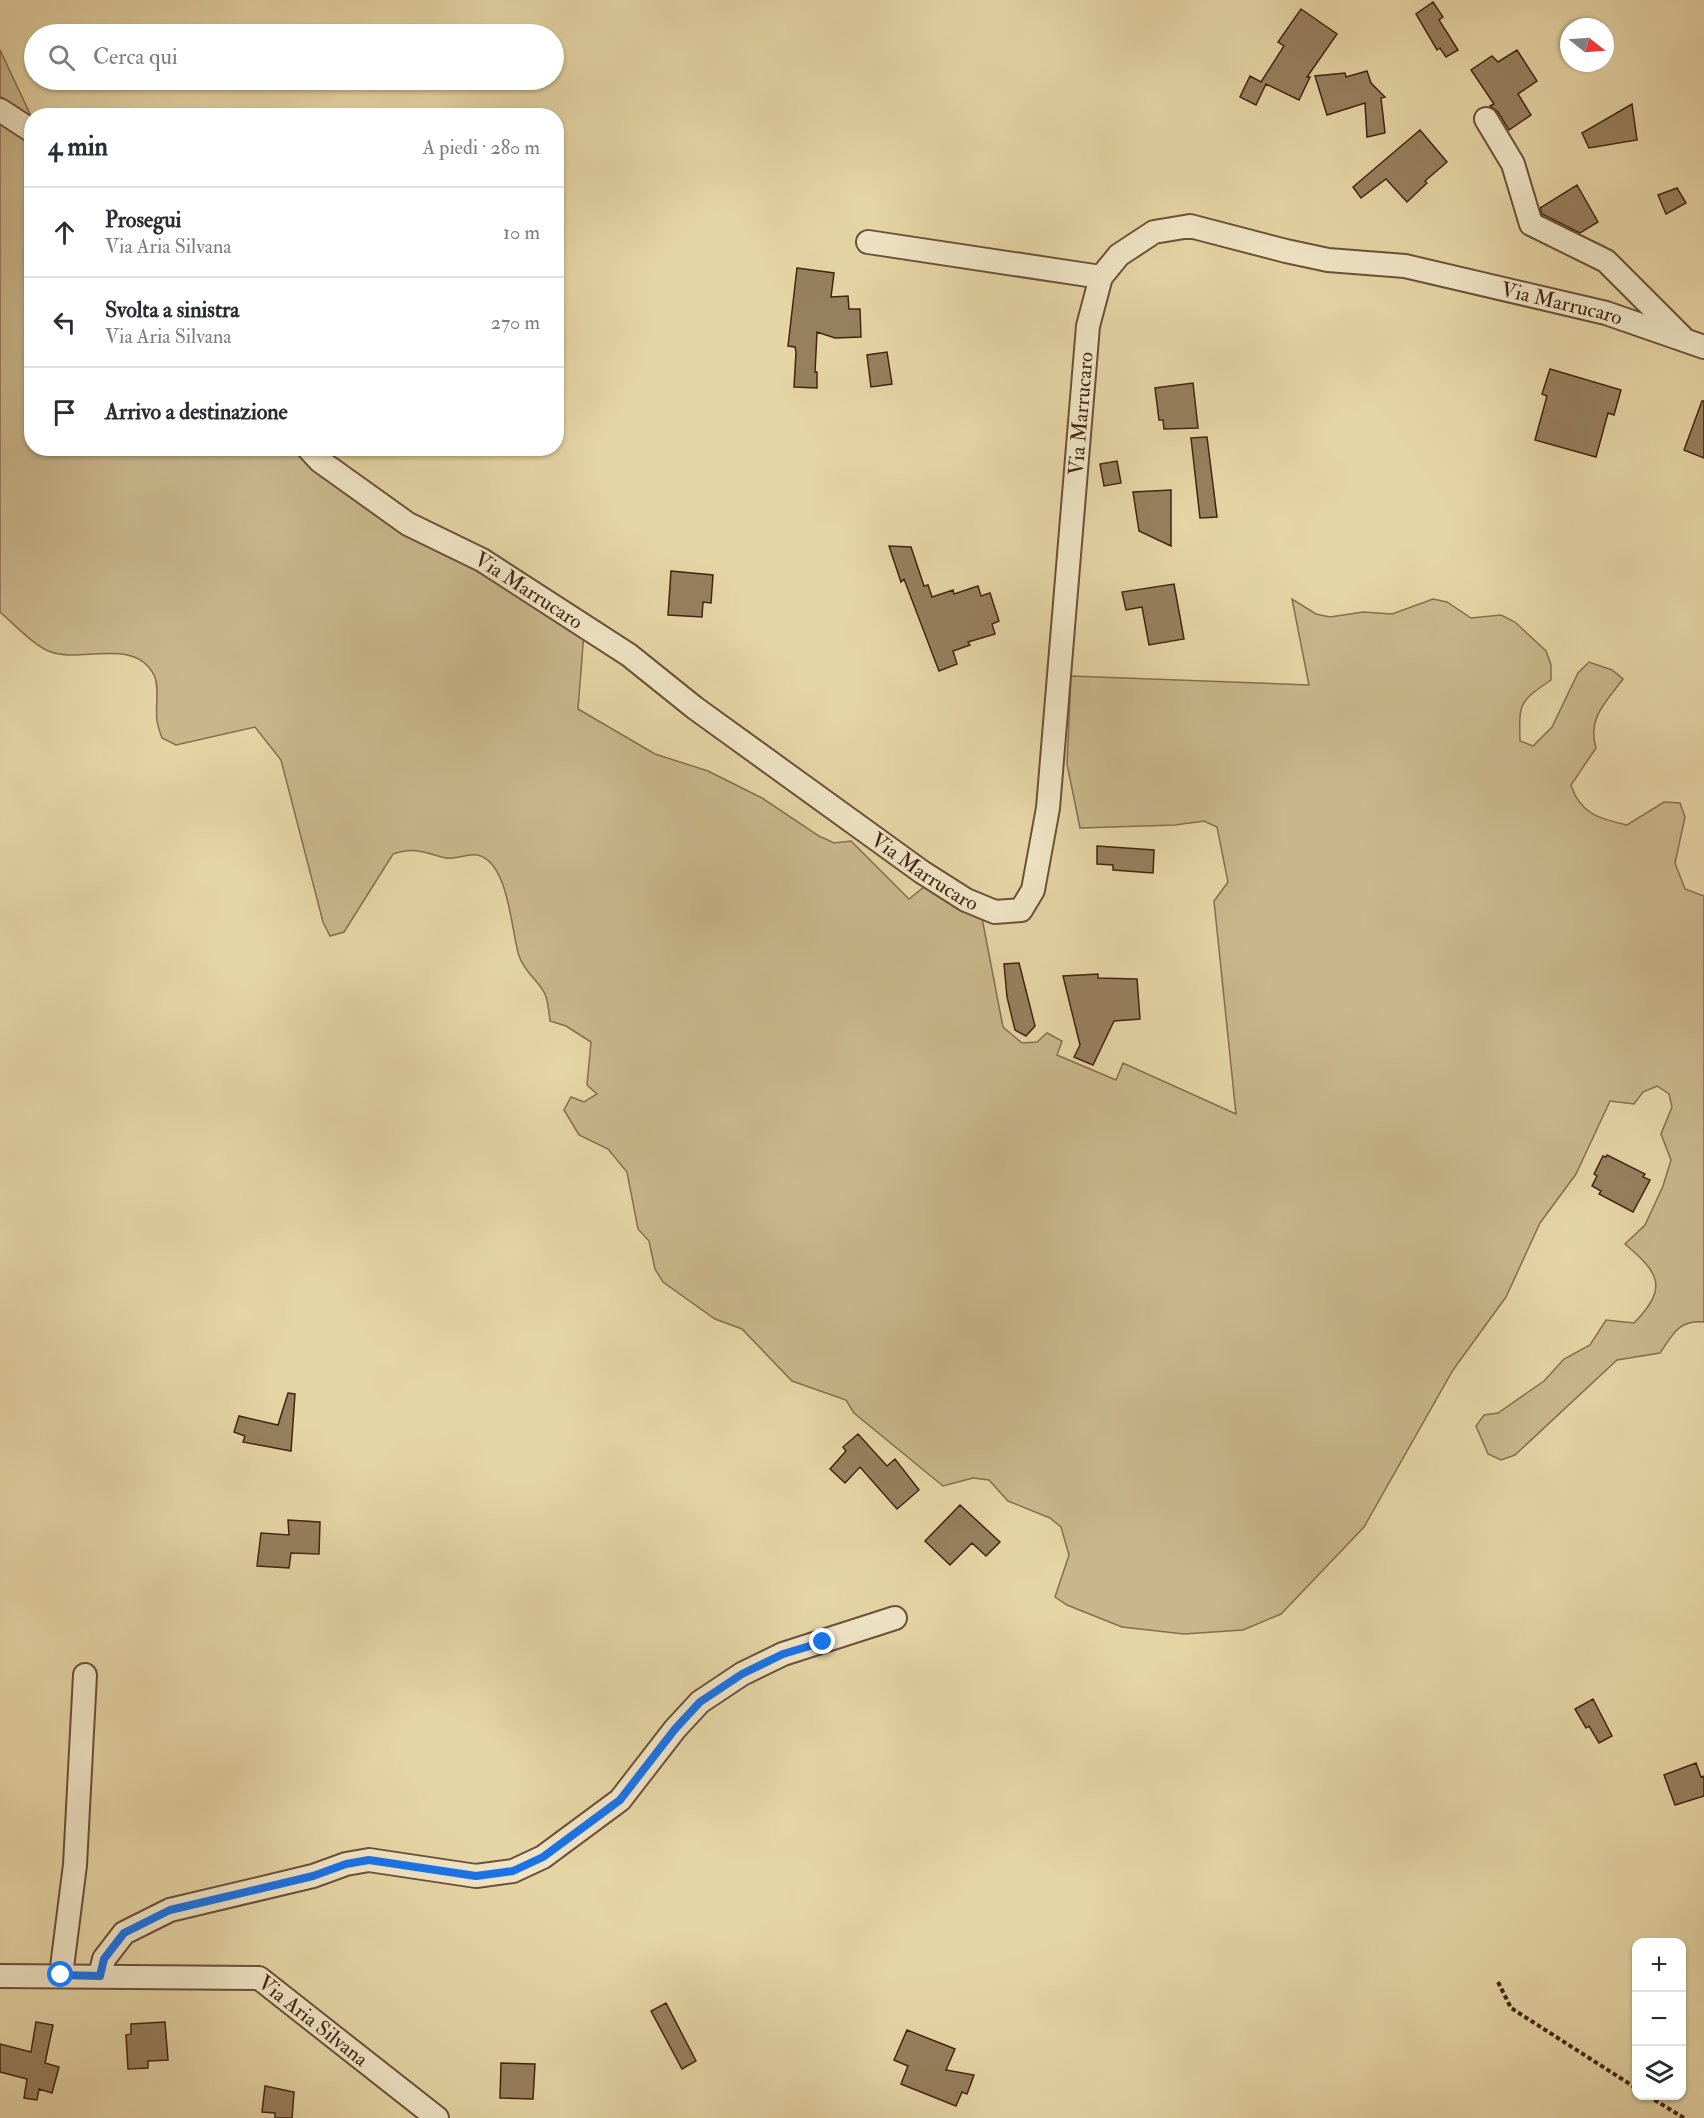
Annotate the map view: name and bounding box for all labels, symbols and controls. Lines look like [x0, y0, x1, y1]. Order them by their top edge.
north arrow [1560, 18, 1614, 72]
search box [24, 24, 564, 90]
icon: search [45, 41, 78, 74]
text: Cerca qui [93, 43, 178, 71]
text: 4 min [48, 131, 108, 163]
text: A piedi · 280 m [422, 135, 540, 160]
text: Prosegui [105, 206, 181, 234]
icon: ahead [48, 216, 81, 249]
text: 10 m [503, 220, 540, 245]
text: Via Aria Silvana [105, 234, 231, 259]
street label: Via Marrucaro [1499, 276, 1626, 332]
text: Svolta a sinistra [105, 296, 239, 324]
icon: left [48, 306, 81, 339]
text: 270 m [491, 310, 540, 335]
text: Via Aria Silvana [105, 324, 231, 349]
street label: Via Marrucaro [1063, 351, 1100, 476]
icon: arrive [48, 396, 81, 429]
text: Arrivo a destinazione [105, 398, 288, 426]
street label: Via Marrucaro [469, 546, 588, 636]
street label: Via Marrucaro [865, 826, 982, 917]
route end [809, 1628, 835, 1654]
map controls [1632, 1938, 1686, 2100]
button: + [1632, 1938, 1686, 1992]
route start [47, 1961, 73, 1987]
street label: Via Aria Silvana [252, 1969, 374, 2073]
button: − [1632, 1992, 1686, 2046]
button: layers [1632, 2046, 1686, 2100]

